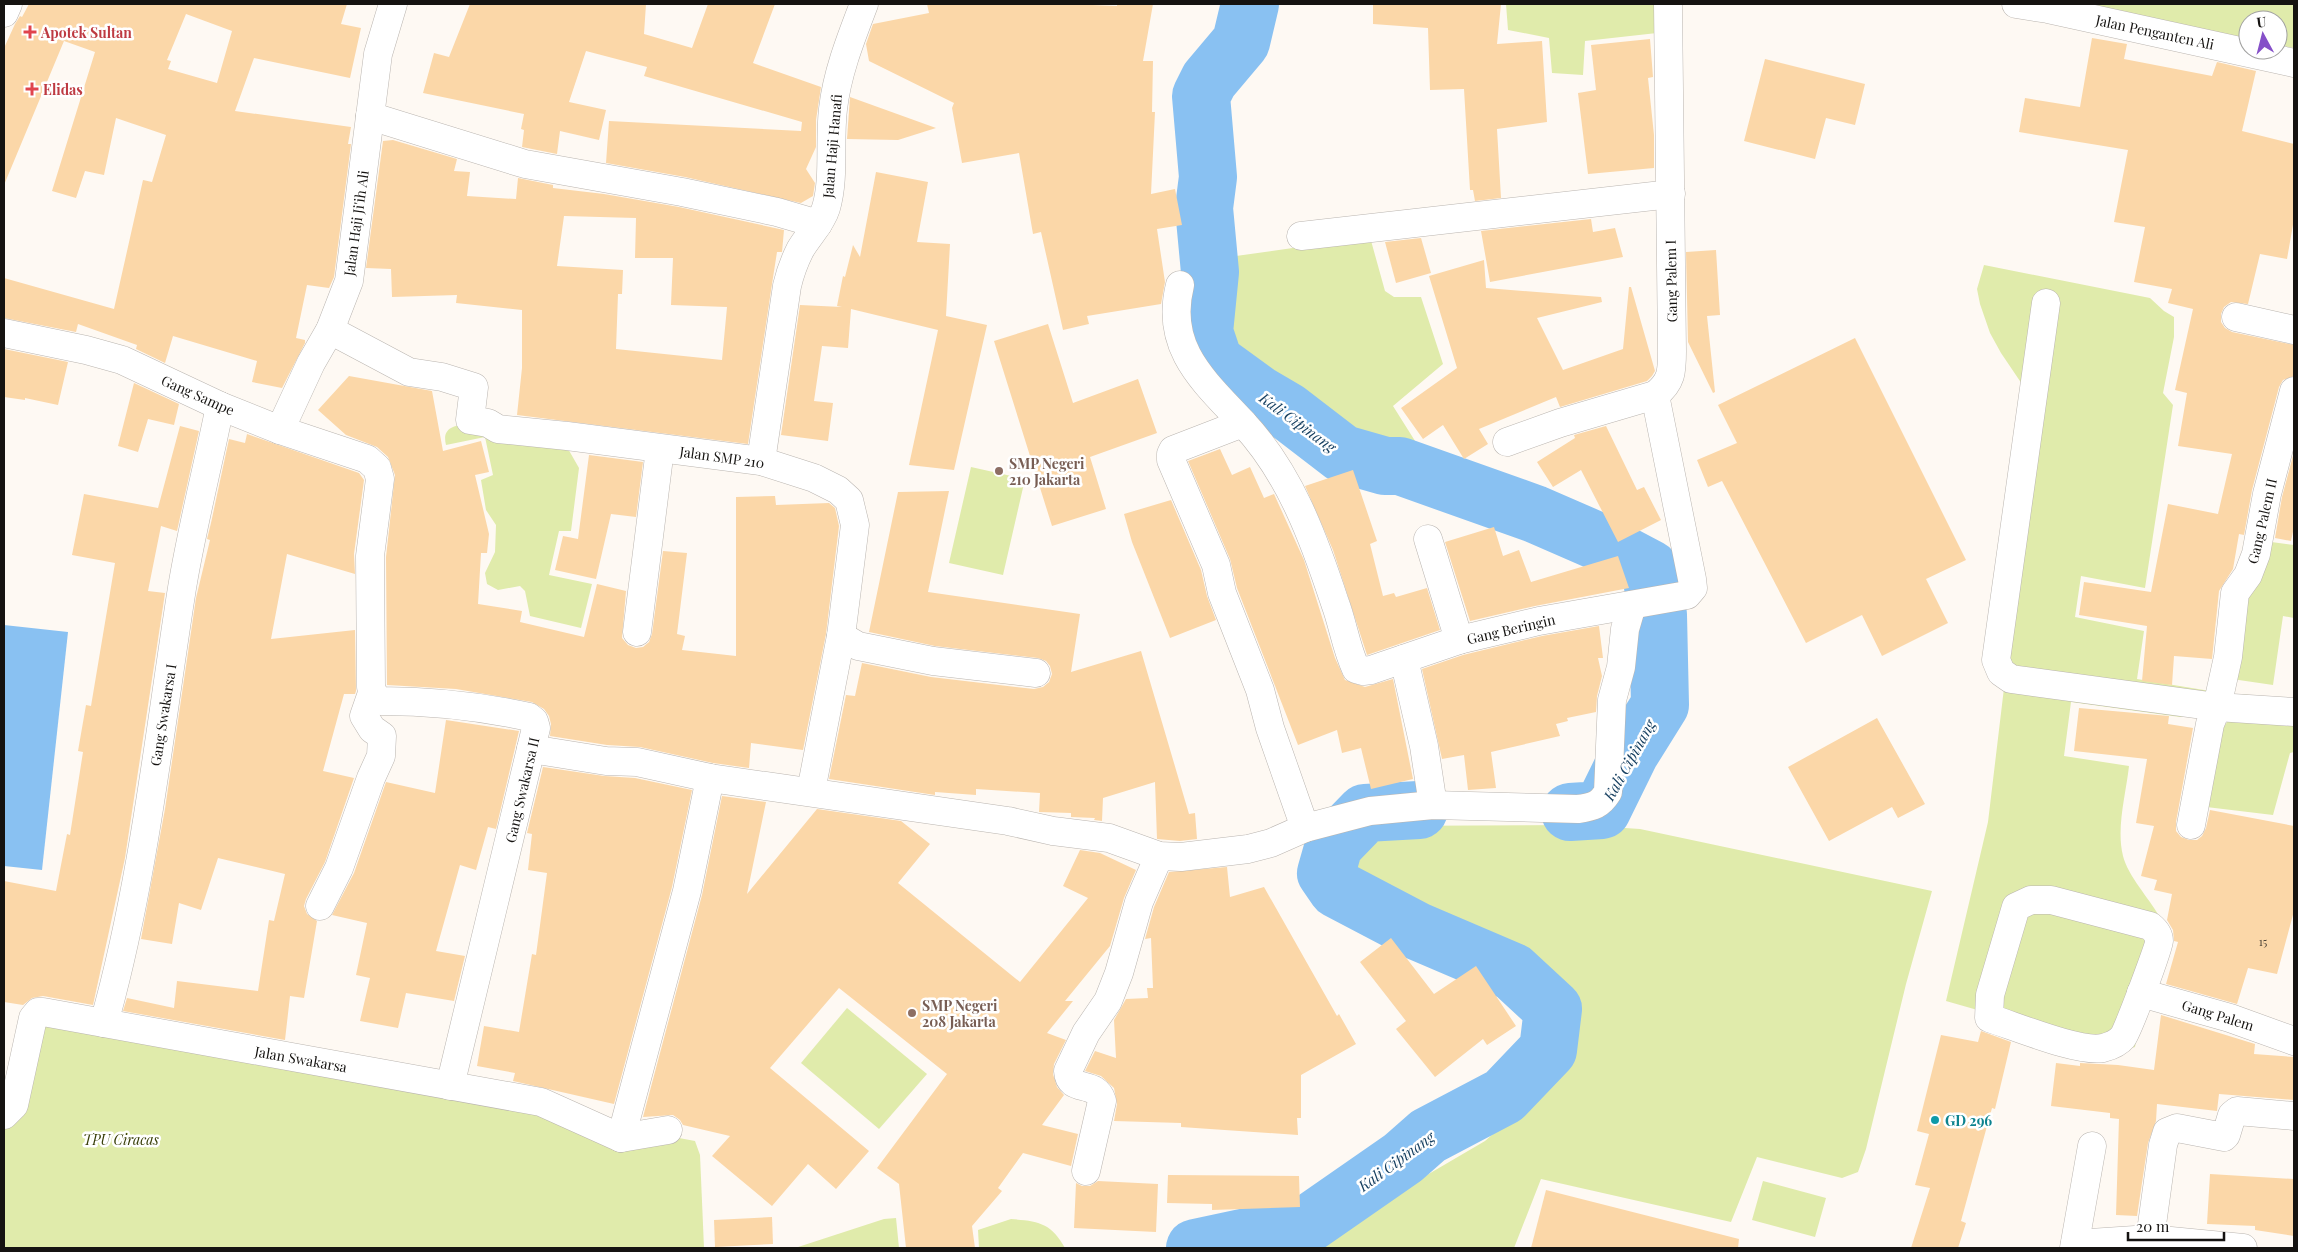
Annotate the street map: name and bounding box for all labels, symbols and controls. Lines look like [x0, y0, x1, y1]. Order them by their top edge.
street label: Jalan Penganten Ali [2093, 10, 2216, 54]
north arrow [2238, 10, 2288, 60]
text: U [2255, 12, 2268, 32]
place label: Apotek Sultan [40, 23, 132, 42]
marker: Apotek Sultan [23, 25, 37, 39]
place label: Elidas [43, 80, 83, 99]
marker: Elidas [25, 82, 39, 96]
street label: Jalan Haji Hanafi [818, 93, 846, 200]
street label: Jalan Haji Ji'ih Ali [339, 169, 373, 278]
street label: Gang Palem I [1661, 239, 1681, 322]
street label: Gang Sampe [158, 370, 238, 420]
water label: Kali Cipinang [1255, 387, 1341, 457]
street label: Jalan SMP 210 [677, 442, 766, 472]
place label: SMP Negeri 210 Jakarta [1009, 454, 1085, 489]
marker: SMP Negeri 210 Jakarta [993, 465, 1005, 477]
street label: Gang Palem II [2243, 476, 2281, 566]
street label: Gang Beringin [1465, 609, 1558, 648]
street label: Gang Swakarsa I [146, 662, 180, 767]
water label: Kali Cipinang [1598, 715, 1660, 805]
street label: Gang Swakarsa II [501, 735, 543, 845]
house number: 15 [2259, 934, 2268, 949]
street label: Gang Palem [2180, 995, 2257, 1035]
place label: SMP Negeri 208 Jakarta [922, 996, 998, 1031]
marker: SMP Negeri 208 Jakarta [906, 1007, 918, 1019]
street label: Jalan Swakarsa [252, 1041, 349, 1076]
place label: GD 296 [1945, 1111, 1992, 1130]
marker: GD 296 [1929, 1114, 1941, 1126]
water label: Kali Cipinang [1353, 1126, 1439, 1196]
park label: TPU Ciracas [83, 1130, 160, 1149]
scale bar [2128, 1210, 2224, 1242]
text: 20 m [2136, 1216, 2170, 1236]

